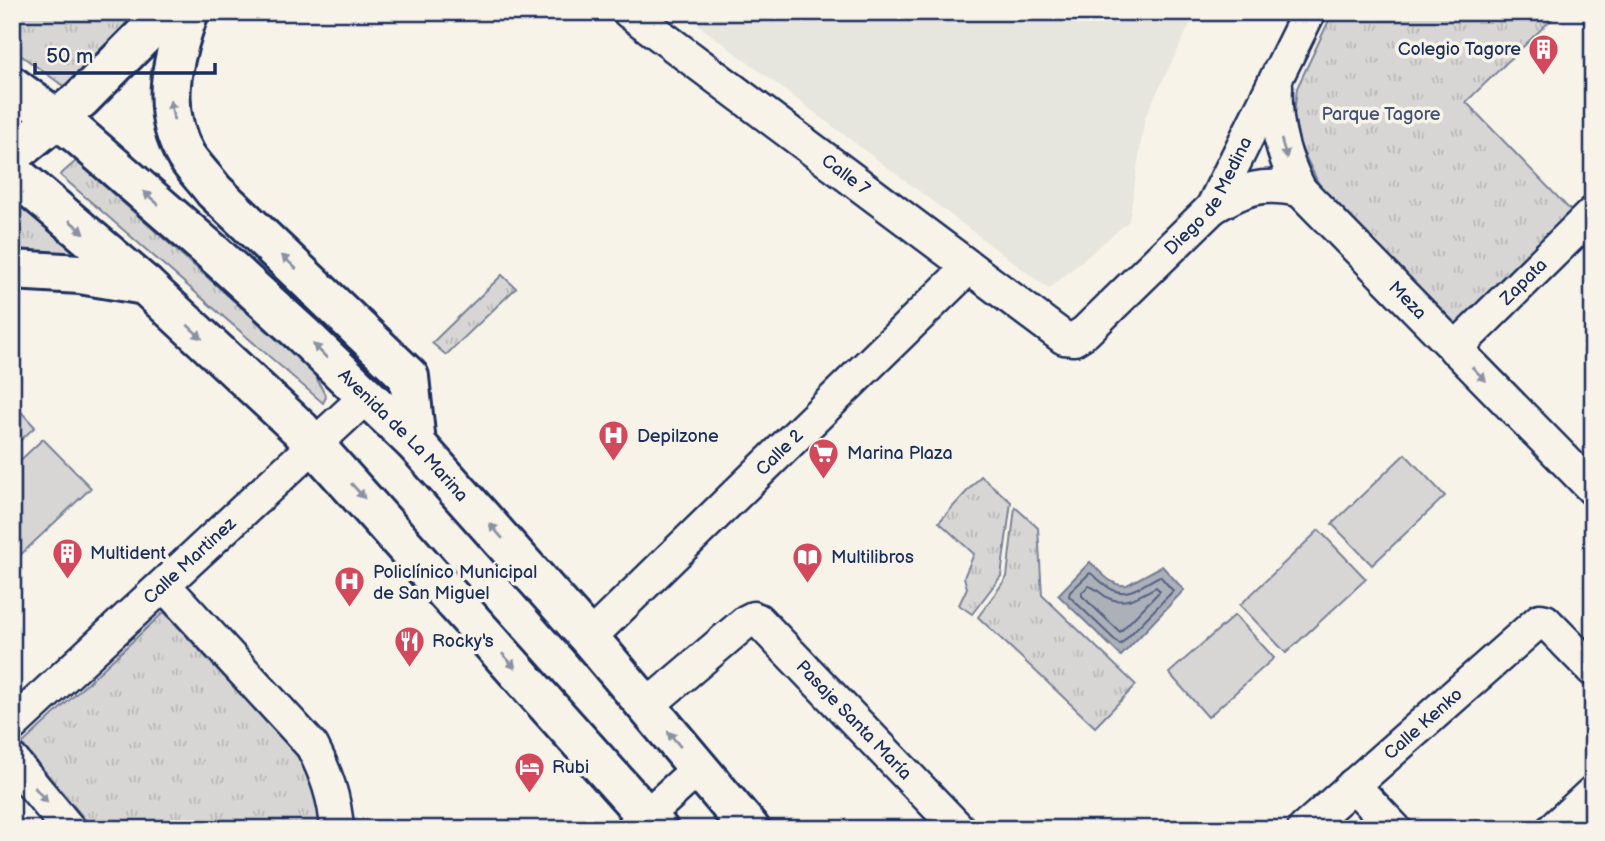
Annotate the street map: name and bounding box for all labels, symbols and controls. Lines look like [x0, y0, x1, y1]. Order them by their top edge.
scale bar [35, 32, 215, 76]
building icon: Colegio Tagore [1527, 32, 1561, 76]
place label: Colegio Tagore [1398, 39, 1521, 60]
text: 50 m [46, 44, 93, 69]
one-way arrow [166, 99, 177, 121]
park label: Parque Tagore [1321, 104, 1441, 125]
street label: Diego de Medina [1160, 134, 1257, 260]
one-way arrow [1279, 139, 1289, 160]
street label: Calle 7 [817, 150, 874, 200]
one-way arrow [143, 191, 160, 207]
one-way arrow [68, 219, 85, 234]
one-way arrow [281, 254, 298, 270]
street label: Zapata [1495, 254, 1551, 310]
street label: Meza [1384, 277, 1431, 324]
one-way arrow [186, 323, 203, 339]
one-way arrow [311, 343, 328, 360]
street label: Avenida de La Marina [334, 365, 472, 506]
one-way arrow [1471, 366, 1487, 382]
hospital icon: Depilzone [597, 419, 631, 463]
street label: Calle 2 [752, 425, 808, 480]
place label: Depilzone [637, 426, 719, 447]
supermarket icon: Marina Plaza [807, 436, 841, 480]
place label: Marina Plaza [847, 443, 953, 464]
one-way arrow [350, 482, 366, 500]
street label: Calle Martinez [139, 513, 241, 609]
one-way arrow [489, 523, 504, 540]
building icon: Multident [50, 536, 84, 580]
library icon: Multilibros [791, 540, 825, 584]
place label: Multident [90, 543, 166, 564]
place label: Multilibros [831, 547, 914, 568]
place label: Policlínico Municipal de San Miguel [373, 562, 537, 604]
hospital icon: Policlínico Municipal de San Miguel [333, 565, 367, 609]
restaurant icon: Rocky's [392, 624, 426, 668]
place label: Rocky's [432, 631, 494, 652]
one-way arrow [501, 652, 517, 670]
street label: Pasaje Santa María [792, 656, 916, 784]
street label: Calle Kenko [1380, 684, 1467, 764]
one-way arrow [667, 730, 682, 748]
hotel icon: Rubi [512, 750, 546, 794]
place label: Rubi [552, 757, 589, 778]
one-way arrow [33, 786, 48, 803]

